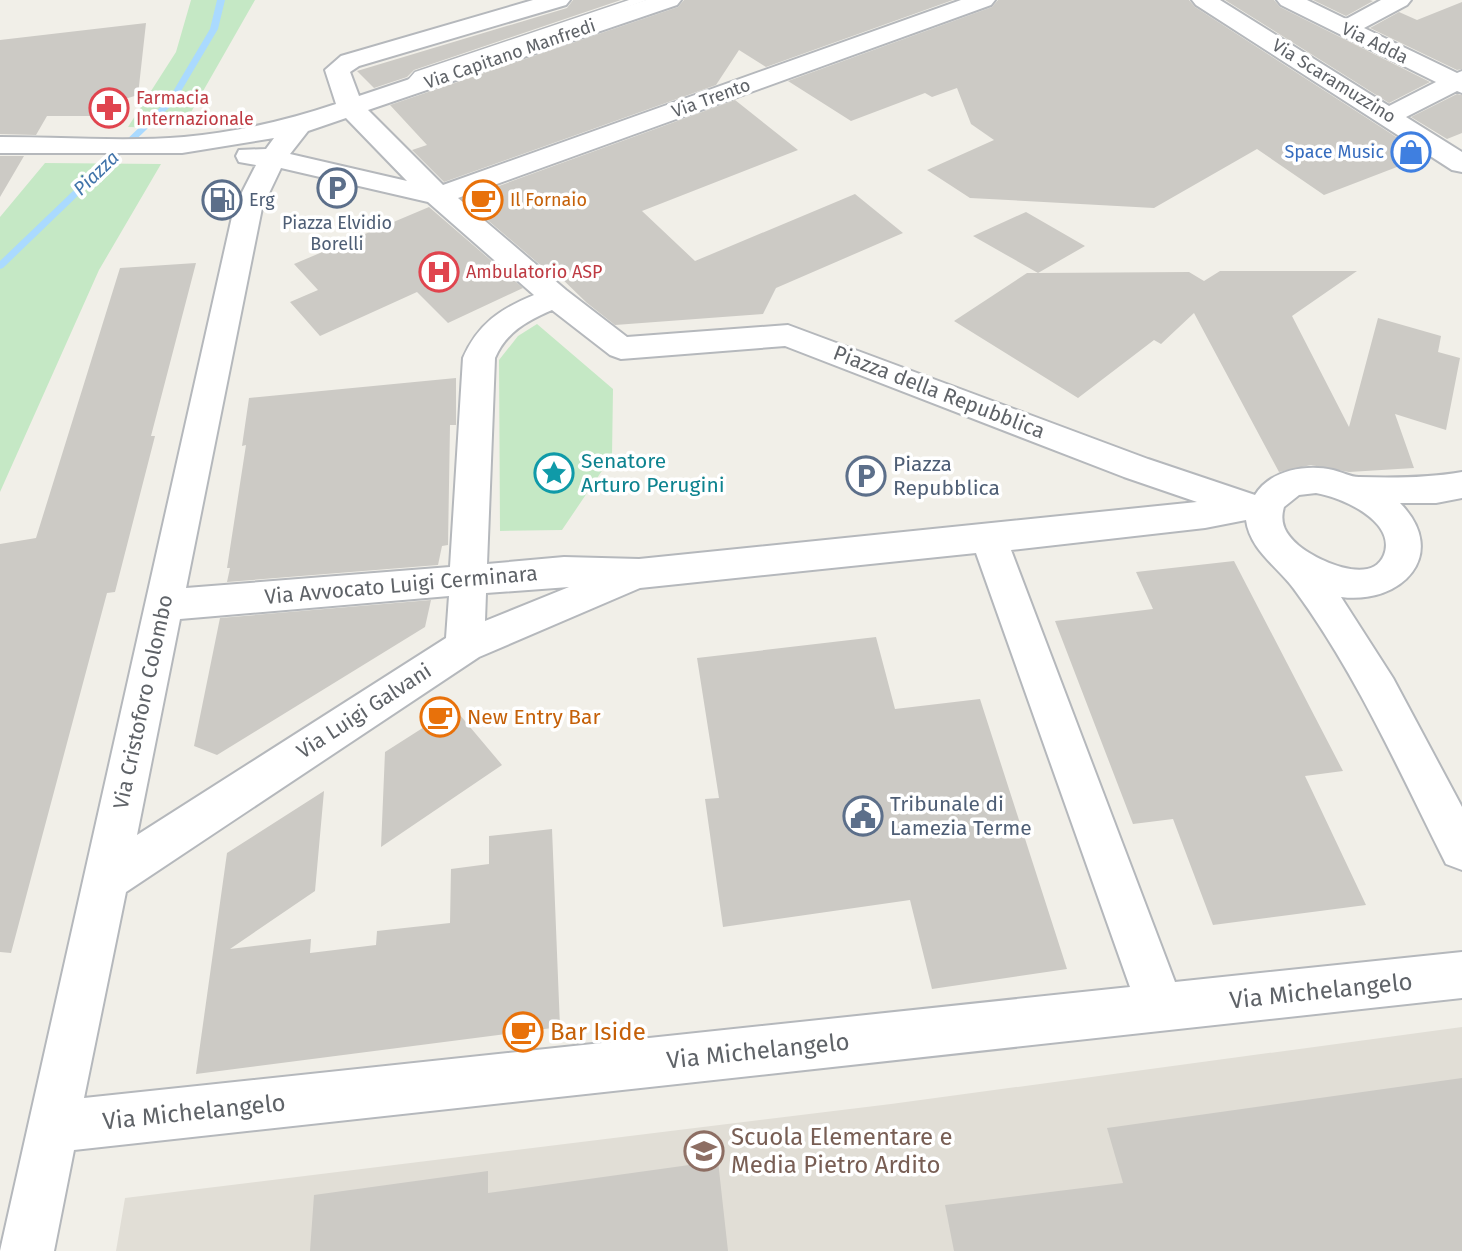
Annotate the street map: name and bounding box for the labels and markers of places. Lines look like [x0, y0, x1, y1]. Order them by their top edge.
pharmacy icon: Farmacia Internazionale [88, 87, 130, 129]
place label: Farmacia Internazionale [136, 87, 254, 130]
shop icon: Space Music [1390, 131, 1432, 173]
place label: Space Music [1284, 141, 1384, 163]
parking icon: Piazza Elvidio Borelli [316, 167, 358, 209]
fuel station icon: Erg [201, 179, 243, 221]
cafe icon: Il Fornaio [462, 179, 504, 221]
place label: Erg [249, 189, 275, 211]
place label: Il Fornaio [510, 189, 587, 211]
place label: Piazza Elvidio Borelli [282, 212, 392, 255]
hospital icon: Ambulatorio ASP [418, 251, 460, 293]
place label: Ambulatorio ASP [466, 261, 603, 283]
place label: Senatore Arturo Perugini [581, 448, 725, 498]
place label: Piazza Repubblica [893, 451, 1000, 501]
place icon: Senatore Arturo Perugini [533, 452, 575, 494]
parking icon: Piazza Repubblica [845, 455, 887, 497]
cafe icon: New Entry Bar [419, 696, 461, 738]
place label: New Entry Bar [467, 704, 601, 730]
place label: Tribunale di Lamezia Terme [890, 791, 1032, 841]
public building icon: Tribunale di Lamezia Terme [842, 795, 884, 837]
cafe icon: Bar Iside [502, 1011, 544, 1053]
place label: Bar Iside [550, 1018, 646, 1046]
place label: Scuola Elementare e Media Pietro Ardito [731, 1123, 953, 1179]
school or university icon: Scuola Elementare e Media Pietro Ardito [683, 1130, 725, 1172]

